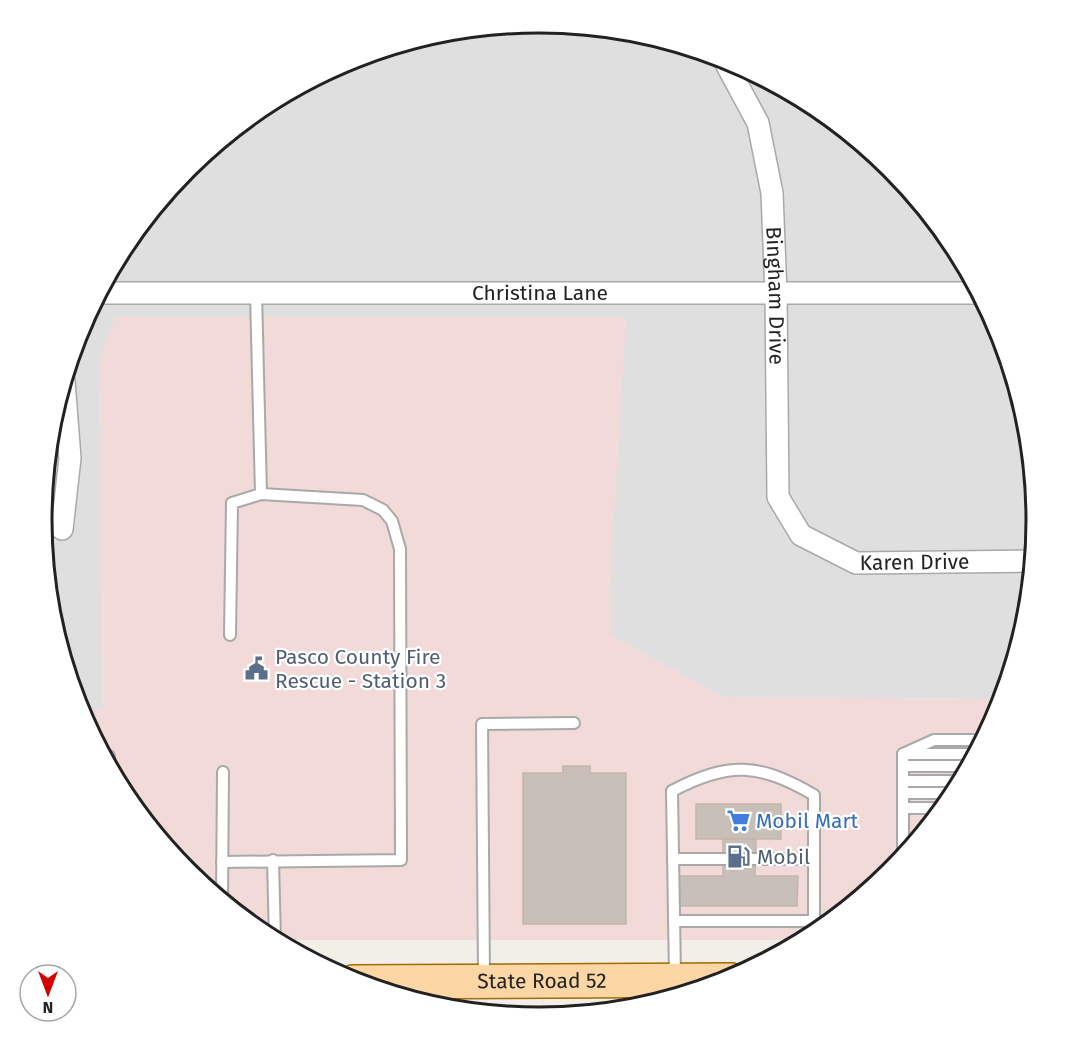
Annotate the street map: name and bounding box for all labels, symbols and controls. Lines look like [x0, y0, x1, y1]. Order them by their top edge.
street label: Bingham Drive [760, 226, 790, 365]
street label: Christina Lane [472, 280, 608, 306]
street label: Karen Drive [860, 549, 970, 576]
place label: Pasco County Fire Rescue - Station 3 [275, 644, 446, 694]
public building icon: Pasco County Fire Rescue - Station 3 [244, 656, 270, 682]
supermarket icon: Mobil Mart [725, 808, 751, 834]
place label: Mobil Mart [756, 808, 859, 834]
fuel station icon: Mobil [726, 844, 752, 870]
place label: Mobil [757, 844, 810, 870]
north arrow [18, 963, 78, 1023]
street label: State Road 52 [477, 968, 607, 994]
text: N [43, 998, 53, 1017]

